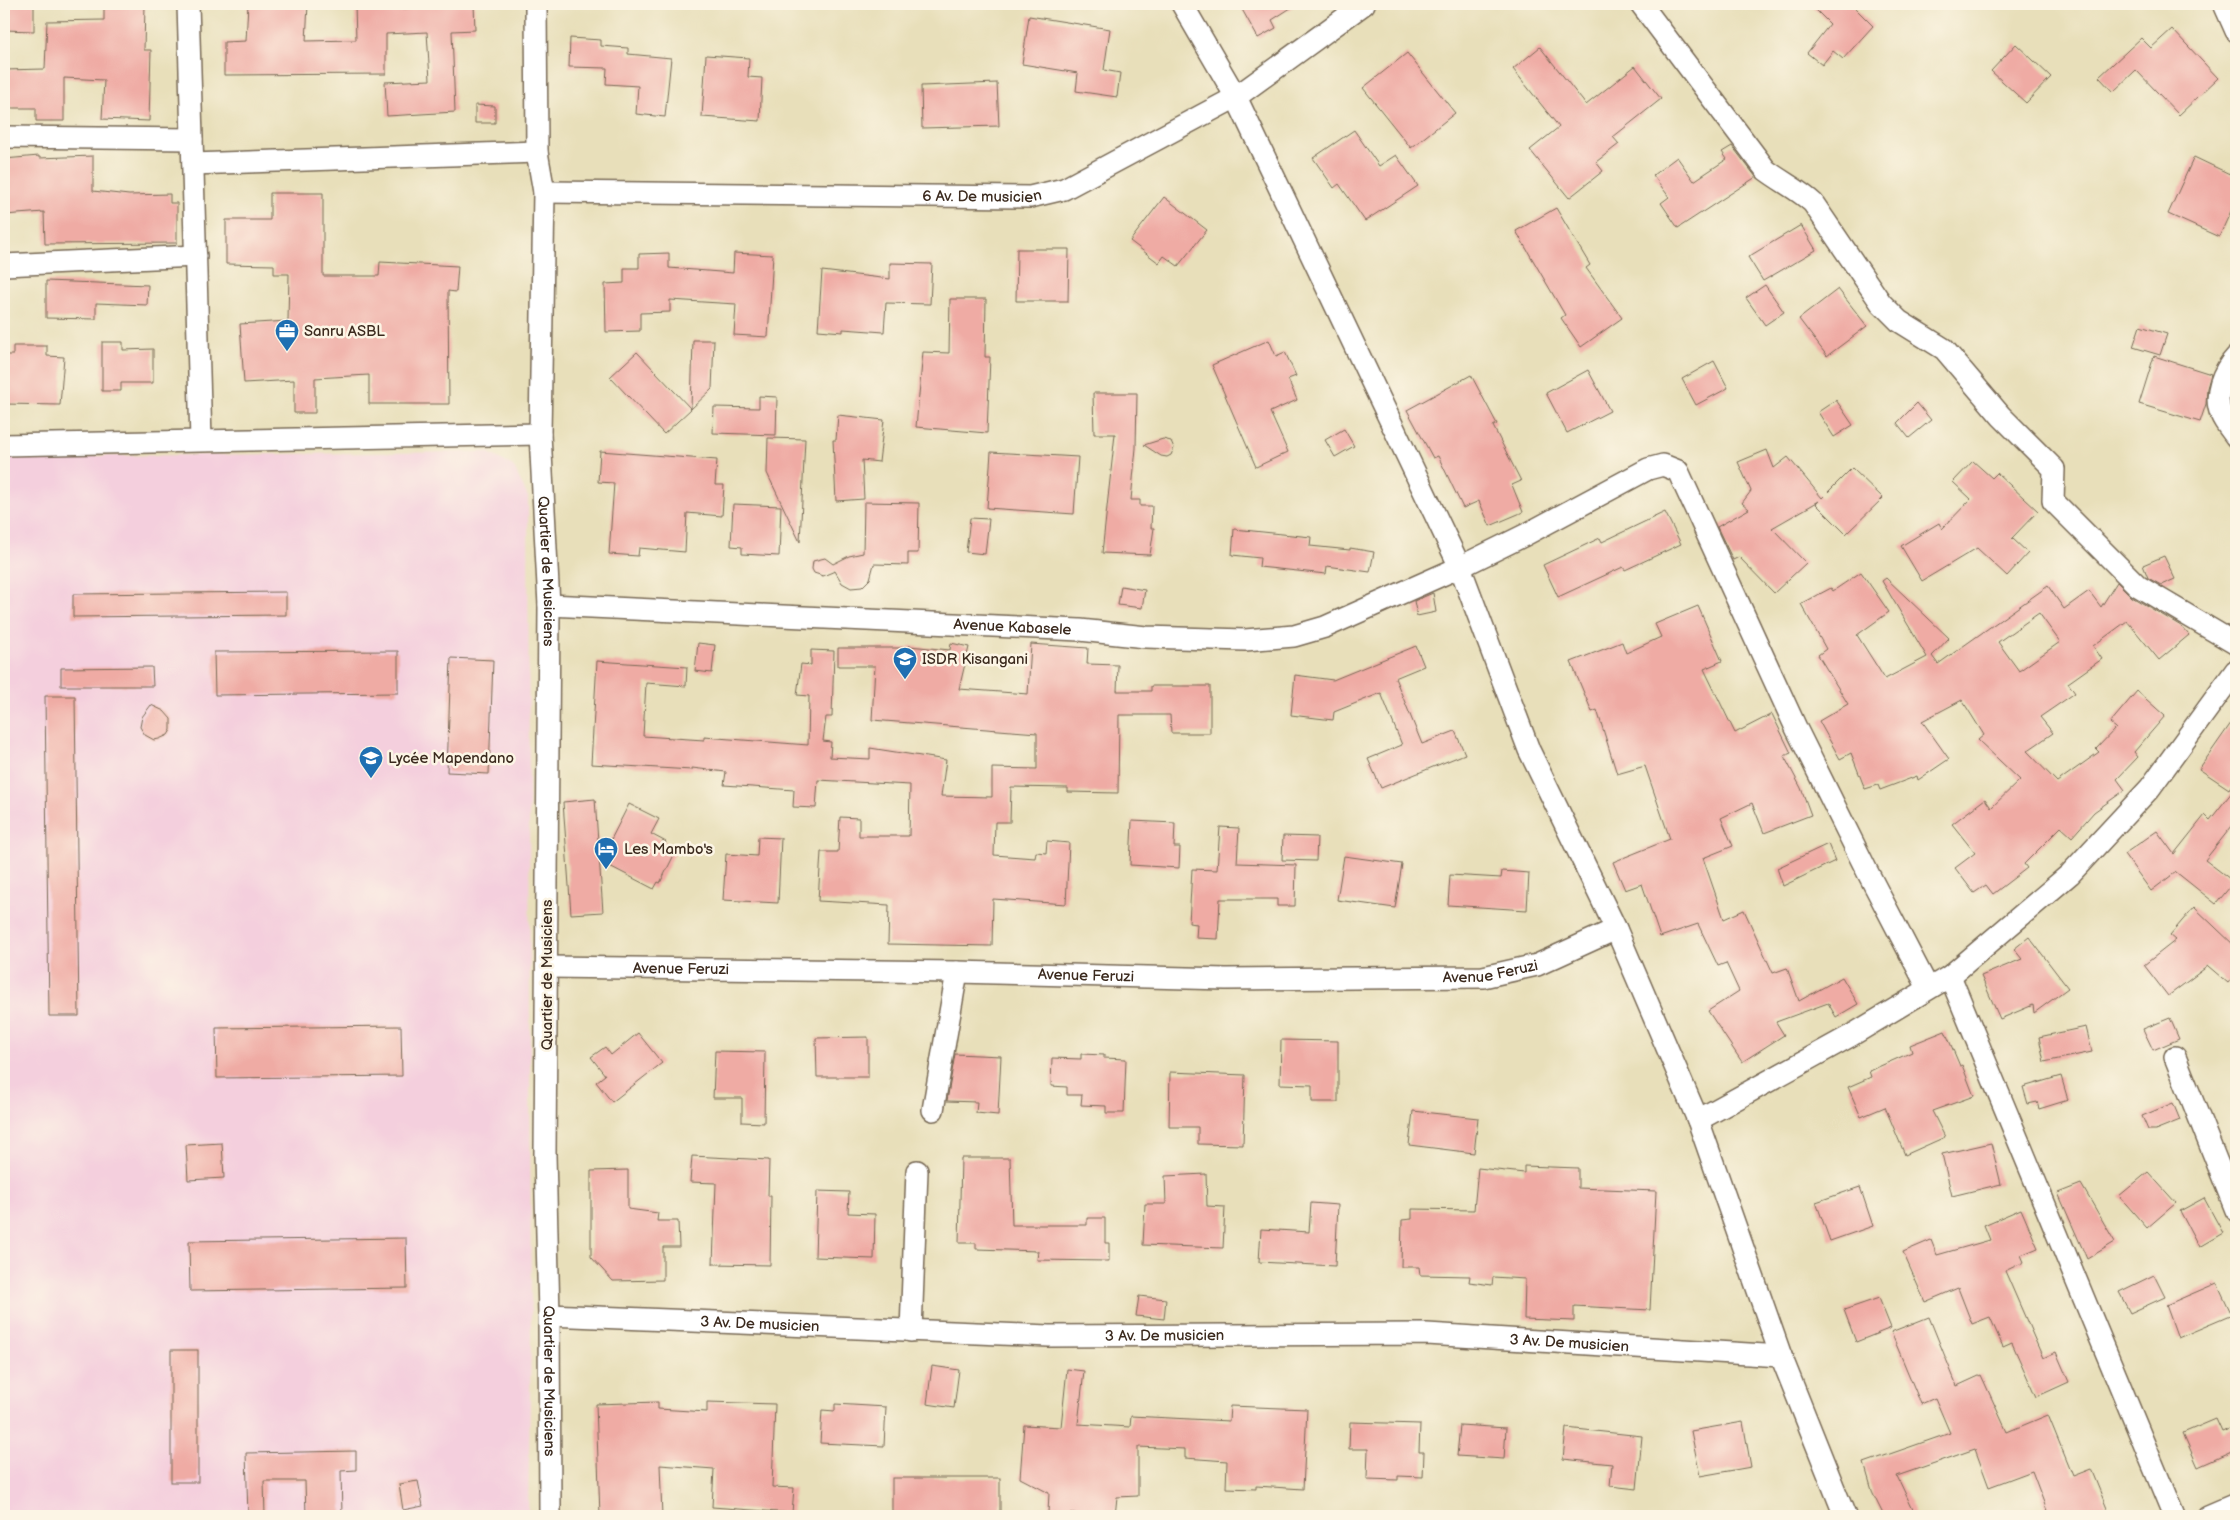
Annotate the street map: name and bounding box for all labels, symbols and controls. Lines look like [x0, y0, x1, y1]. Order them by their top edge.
street label: 6 Av. De musicien [922, 186, 1044, 207]
office icon: Sanru ASBL [274, 318, 300, 352]
place label: Sanru ASBL [304, 322, 385, 341]
street label: Quartier de Musiciens [533, 495, 558, 647]
street label: Avenue Kabasele [953, 615, 1072, 640]
school or university icon: ISDR Kisangani [892, 646, 918, 680]
place label: ISDR Kisangani [922, 650, 1028, 669]
school or university icon: Lycée Mapendano [358, 745, 384, 779]
place label: Lycée Mapendano [388, 749, 514, 768]
hotel icon: Les Mambo's [593, 836, 619, 870]
place label: Les Mambo's [624, 840, 714, 859]
street label: Quartier de Musiciens [538, 899, 557, 1050]
street label: Avenue Feruzi [1443, 956, 1540, 987]
street label: Avenue Feruzi [633, 959, 729, 979]
street label: Avenue Feruzi [1038, 965, 1134, 987]
street label: Quartier de Musiciens [539, 1305, 559, 1457]
street label: 3 Av. De musicien [700, 1312, 820, 1336]
street label: 3 Av. De musicien [1105, 1326, 1224, 1346]
street label: 3 Av. De musicien [1509, 1330, 1629, 1357]

